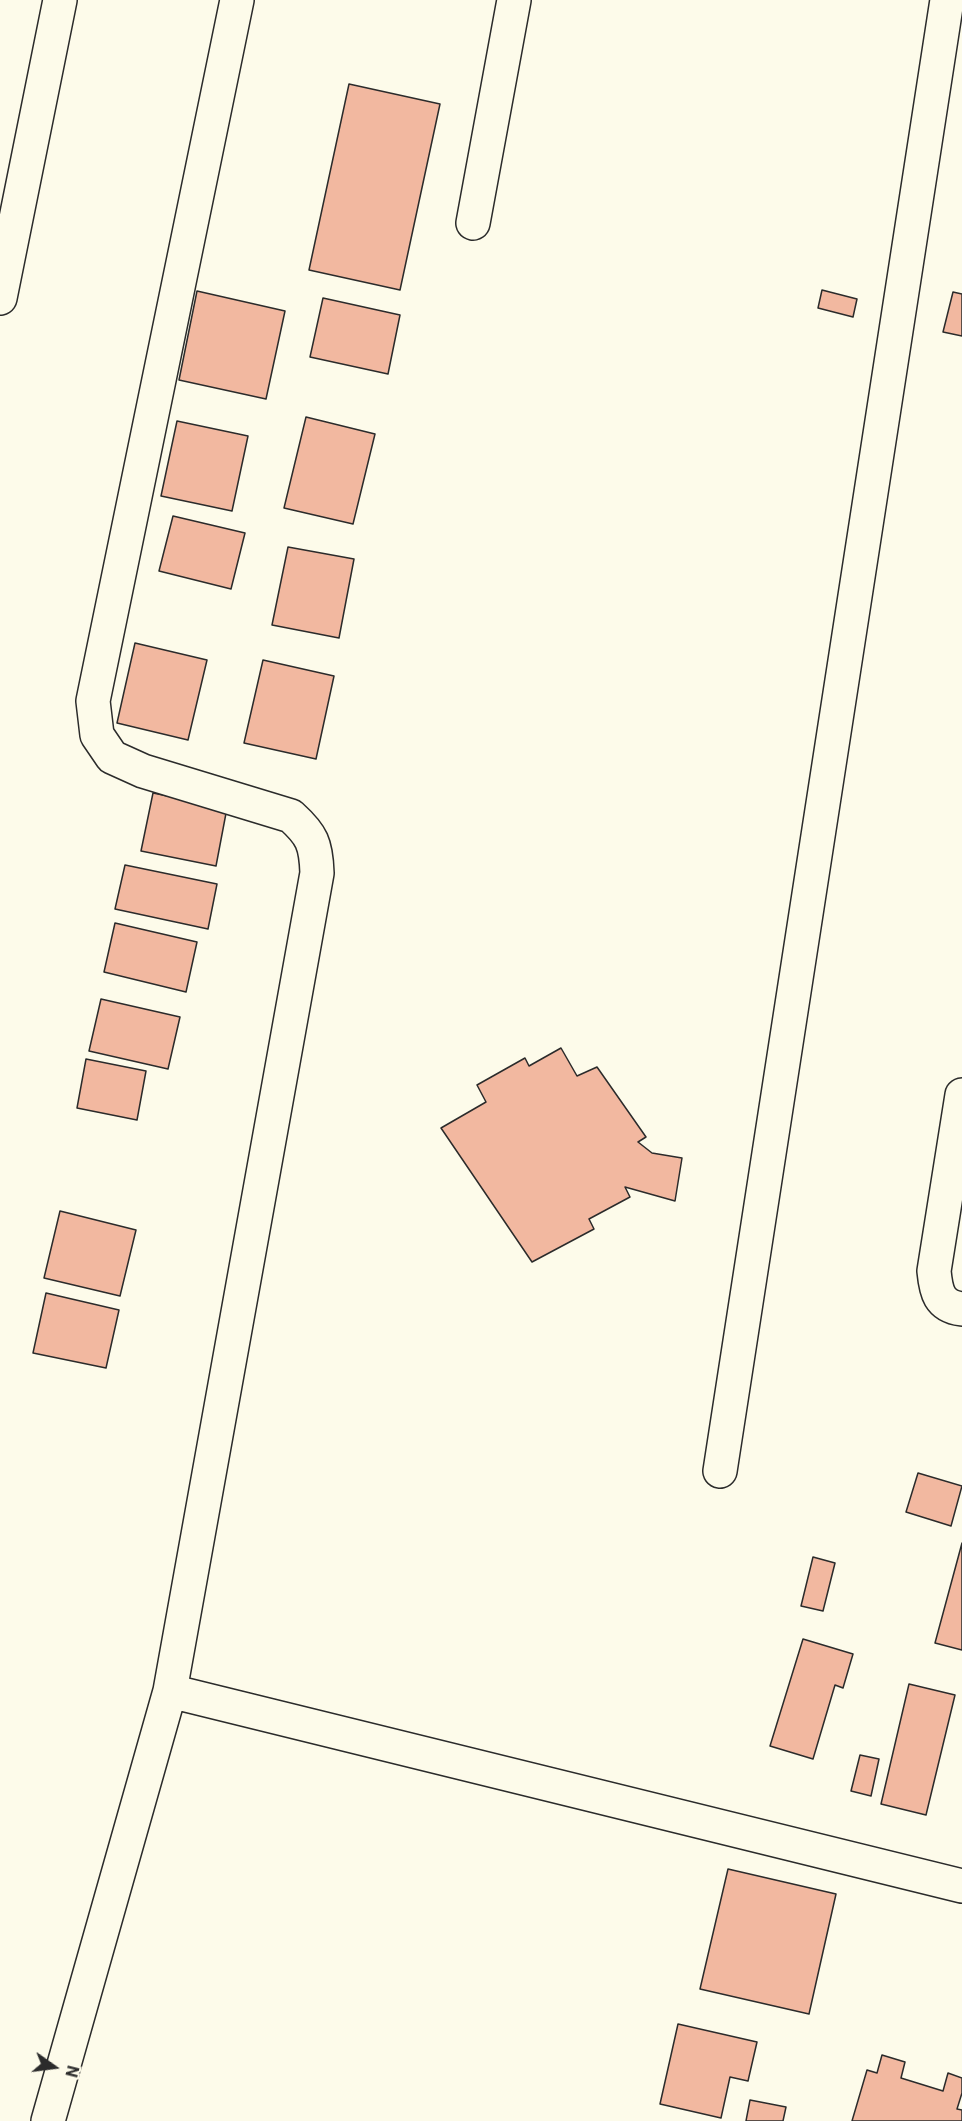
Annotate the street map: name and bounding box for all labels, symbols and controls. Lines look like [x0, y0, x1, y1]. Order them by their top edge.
north arrow [24, 2037, 84, 2097]
text: N [61, 2064, 83, 2079]

